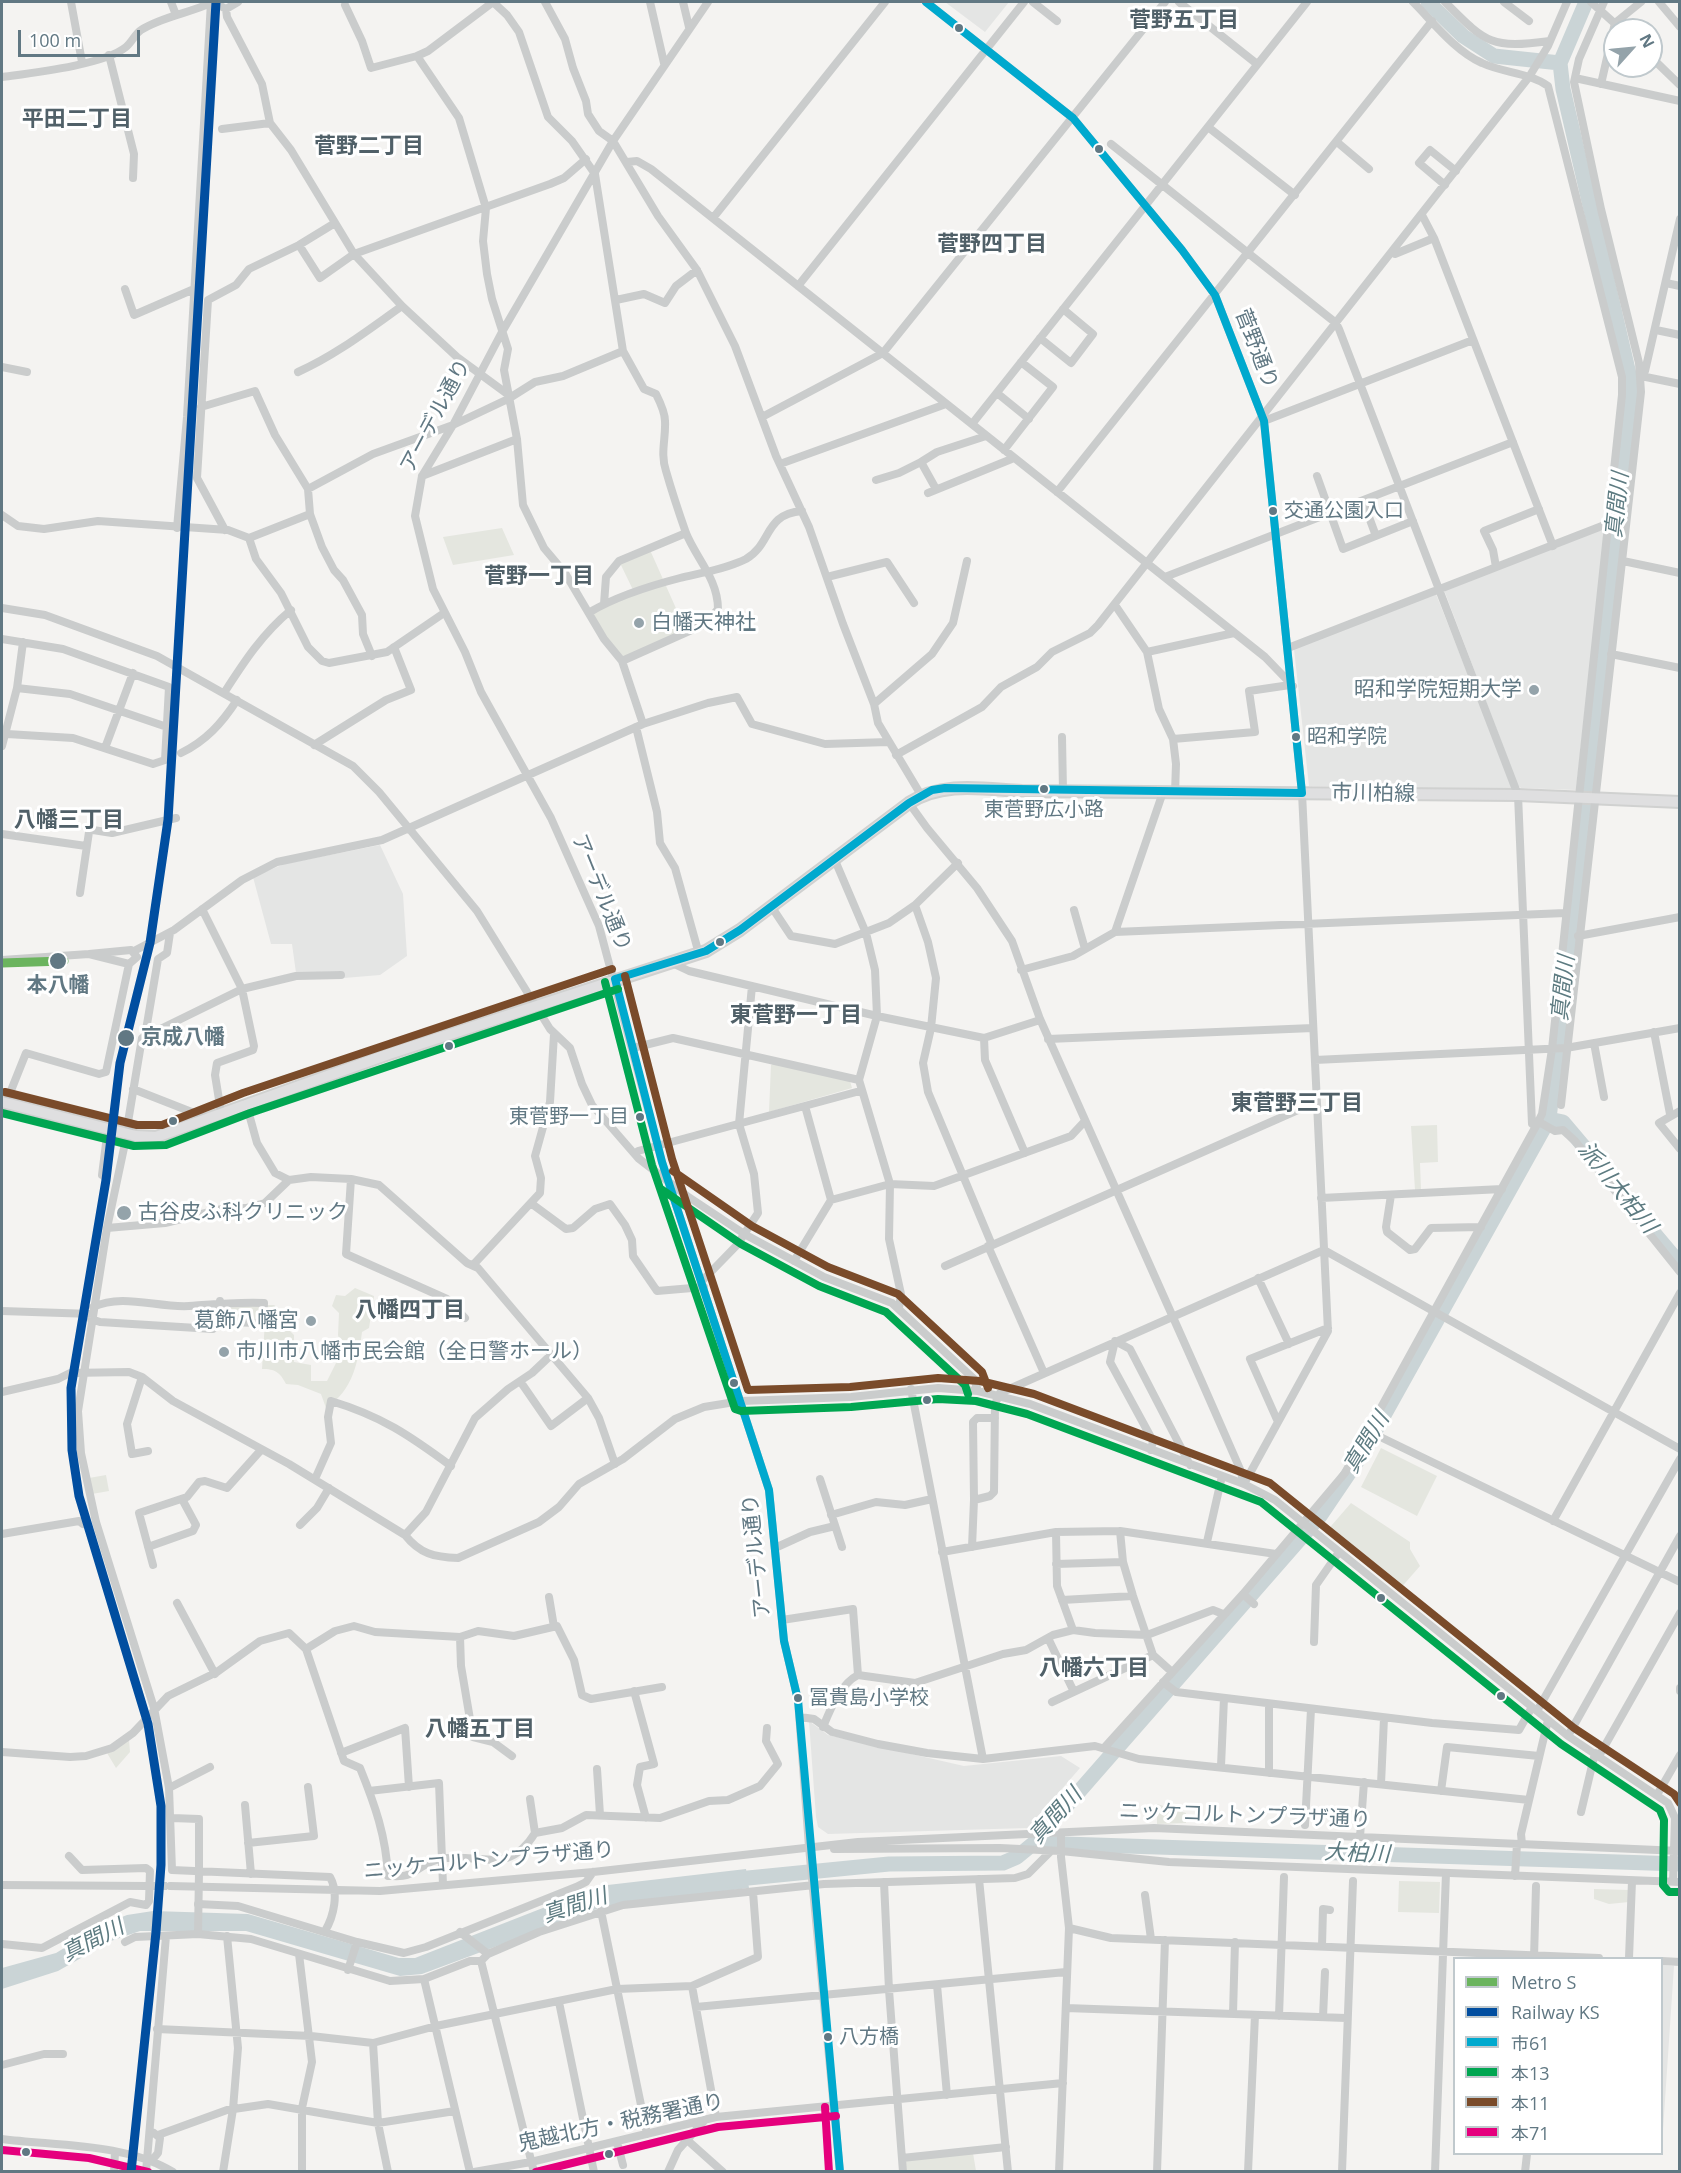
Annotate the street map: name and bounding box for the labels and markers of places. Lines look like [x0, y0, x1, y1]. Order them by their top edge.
unlabelled marker [953, 22, 965, 34]
unlabelled marker [1093, 143, 1105, 155]
place label: 交通公園入口 [1284, 499, 1404, 523]
marker: 交通公園入口 [1267, 505, 1279, 517]
place label: 白幡天神社 [651, 610, 756, 636]
marker: 白幡天神社 [632, 616, 646, 630]
place label: 昭和学院短期大学 [1354, 677, 1522, 703]
marker: 昭和学院短期大学 [1527, 683, 1541, 697]
place label: 昭和学院 [1307, 725, 1387, 749]
marker: 昭和学院 [1290, 731, 1302, 743]
marker: 東菅野広小路 [1038, 783, 1050, 795]
place label: 東菅野広小路 [984, 798, 1104, 822]
unlabelled marker [714, 936, 726, 948]
marker: 本八幡 [48, 951, 68, 971]
place label: 本八幡 [27, 973, 89, 999]
place label: 京成八幡 [141, 1025, 225, 1051]
marker: 京成八幡 [116, 1028, 136, 1048]
unlabelled marker [443, 1040, 455, 1052]
place label: 東菅野一丁目 [509, 1105, 629, 1129]
marker: 東菅野一丁目 [634, 1111, 646, 1123]
unlabelled marker [167, 1115, 179, 1127]
place label: 古谷皮ふ科クリニック [138, 1200, 348, 1226]
marker: 古谷皮ふ科クリニック [115, 1204, 133, 1222]
place label: 葛飾八幡宮 [194, 1308, 299, 1334]
marker: 葛飾八幡宮 [304, 1314, 318, 1328]
place label: 市川市八幡市民会館（全日警ホール） [236, 1339, 593, 1365]
marker: 市川市八幡市民会館（全日警ホール） [217, 1345, 231, 1359]
unlabelled marker [728, 1377, 740, 1389]
unlabelled marker [921, 1394, 933, 1406]
unlabelled marker [1375, 1592, 1387, 1604]
place label: 冨貴島小学校 [809, 1686, 929, 1710]
unlabelled marker [1495, 1690, 1507, 1702]
marker: 冨貴島小学校 [792, 1692, 804, 1704]
place label: 八方橋 [839, 2025, 899, 2049]
marker: 八方橋 [822, 2031, 834, 2043]
unlabelled marker [20, 2146, 32, 2158]
unlabelled marker [603, 2148, 615, 2160]

